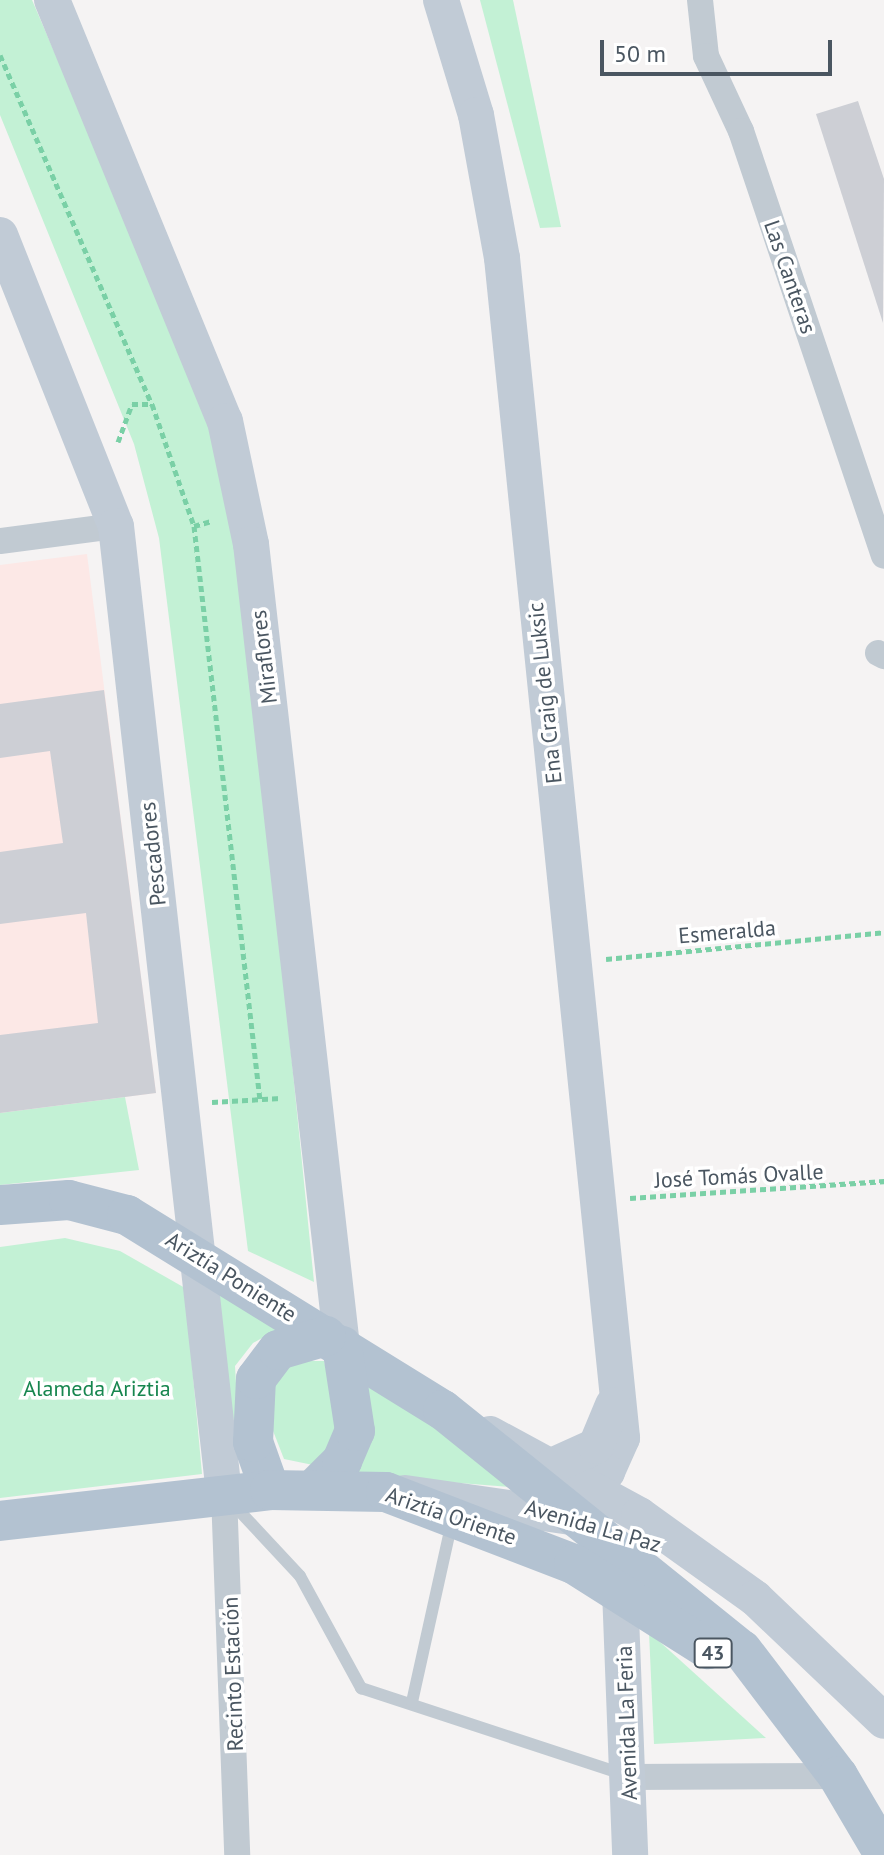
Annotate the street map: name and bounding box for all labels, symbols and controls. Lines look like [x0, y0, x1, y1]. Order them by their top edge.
scale bar [604, 24, 836, 74]
text: 50 m [614, 38, 666, 69]
street label: Las Canteras [758, 217, 822, 337]
street label: Ena Craig de Luksic [522, 601, 568, 785]
street label: Miraflores [245, 609, 283, 705]
street label: Pescadores [134, 801, 172, 907]
street label: Esmeralda [677, 915, 777, 949]
street label: José Tomás Ovalle [654, 1158, 824, 1194]
street label: Ariztía Poniente [161, 1226, 301, 1328]
park label: Alameda Ariztia [23, 1376, 171, 1402]
street label: Ariztía Oriente [382, 1481, 520, 1551]
street label: Avenida La Paz [522, 1494, 664, 1558]
street label: Recinto Estación [217, 1596, 249, 1752]
road number: 43 [693, 1637, 733, 1669]
street label: Avenida La Feria [611, 1645, 643, 1801]

